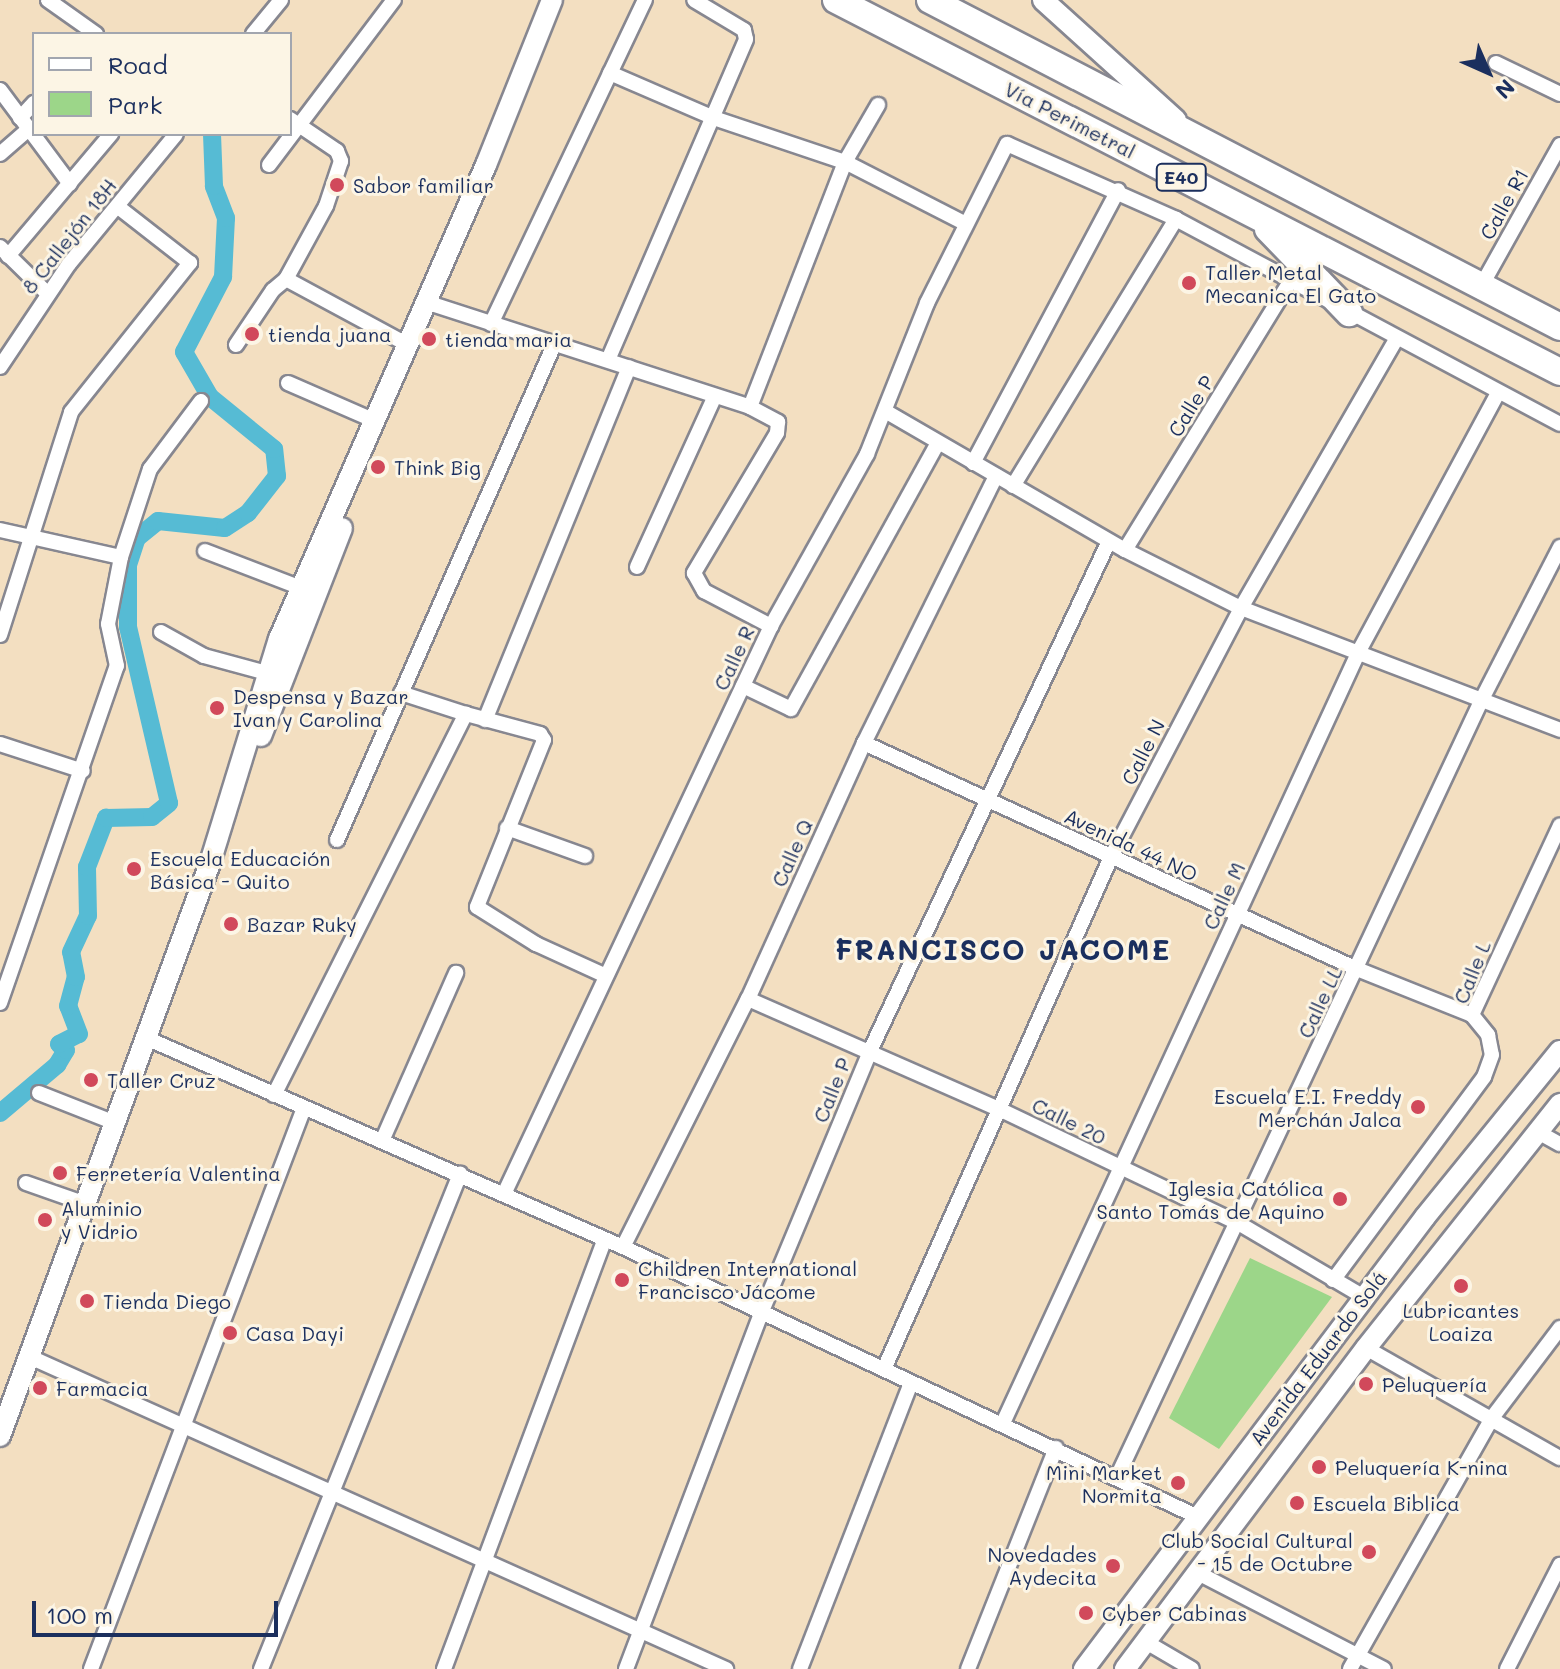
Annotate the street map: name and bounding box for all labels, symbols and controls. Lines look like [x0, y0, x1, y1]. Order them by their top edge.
legend [32, 32, 292, 136]
north arrow [1448, 32, 1528, 112]
text: Road [108, 49, 168, 80]
text: N [1489, 73, 1521, 105]
street label: Vía Perimetral [1001, 77, 1139, 163]
text: Park [108, 89, 162, 120]
road number: E40 [1155, 163, 1207, 191]
street label: Calle R1 [1475, 164, 1533, 244]
place label: Sabor familiar [353, 173, 494, 197]
street label: 8 Callejón 18H [17, 174, 121, 298]
marker: Sabor familiar [328, 176, 346, 194]
place label: Taller Metal Mecanica El Gato [1205, 260, 1376, 307]
marker: Taller Metal Mecanica El Gato [1180, 274, 1198, 292]
place label: tienda juana [268, 322, 392, 346]
marker: tienda juana [243, 325, 261, 343]
place label: tienda maria [445, 327, 572, 351]
marker: tienda maria [420, 330, 438, 348]
street label: Calle P [1163, 371, 1219, 441]
place label: Think Big [394, 455, 481, 479]
marker: Think Big [369, 458, 387, 476]
street label: Calle R [709, 622, 759, 694]
place label: Despensa y Bazar Ivan y Carolina [233, 684, 409, 731]
marker: Despensa y Bazar Ivan y Carolina [208, 699, 226, 717]
street label: Calle N [1116, 715, 1170, 789]
street label: Avenida 44 NO [1061, 804, 1201, 886]
street label: Calle Q [767, 816, 817, 890]
place label: Escuela Educación Básica - Quito [150, 846, 330, 893]
street label: Calle M [1198, 859, 1250, 933]
marker: Escuela Educación Básica - Quito [125, 860, 143, 878]
place label: Bazar Ruky [247, 912, 357, 936]
marker: Bazar Ruky [222, 915, 240, 933]
district label: FRANCISCO JACOME [835, 932, 1171, 966]
street label: Calle L [1448, 937, 1496, 1007]
street label: Calle LL [1293, 962, 1347, 1042]
street label: Calle P [808, 1054, 856, 1126]
place label: Taller Cruz [107, 1068, 216, 1092]
marker: Taller Cruz [82, 1071, 100, 1089]
place label: Escuela E.I. Freddy Merchán Jalca [1214, 1084, 1402, 1131]
street label: Calle 20 [1028, 1093, 1110, 1149]
marker: Escuela E.I. Freddy Merchán Jalca [1409, 1098, 1427, 1116]
place label: Ferretería Valentina [76, 1161, 281, 1185]
marker: Ferretería Valentina [51, 1164, 69, 1182]
place label: Iglesia Católica Santo Tomás de Aquino [1097, 1176, 1324, 1223]
marker: Iglesia Católica Santo Tomás de Aquino [1331, 1190, 1349, 1208]
place label: Aluminio y Vidrio [61, 1196, 142, 1243]
marker: Aluminio y Vidrio [36, 1211, 54, 1229]
place label: Children International Francisco Jácome [638, 1256, 857, 1303]
street label: Avenida Eduardo Solá [1244, 1266, 1392, 1450]
marker: Children International Francisco Jácome [613, 1271, 631, 1289]
marker: Lubricantes Loaiza [1452, 1277, 1470, 1295]
place label: Tienda Diego [103, 1289, 231, 1313]
marker: Tienda Diego [78, 1292, 96, 1310]
place label: Lubricantes Loaiza [1403, 1298, 1519, 1345]
place label: Casa Dayi [246, 1321, 344, 1345]
marker: Casa Dayi [221, 1324, 239, 1342]
place label: Peluquería [1382, 1372, 1487, 1396]
marker: Peluquería [1357, 1375, 1375, 1393]
place label: Farmacia [56, 1376, 148, 1400]
marker: Farmacia [31, 1379, 49, 1397]
place label: Peluquería K-nina [1335, 1455, 1508, 1479]
marker: Peluquería K-nina [1310, 1458, 1328, 1476]
place label: Mini Market Normita [1046, 1460, 1162, 1507]
marker: Mini Market Normita [1169, 1474, 1187, 1492]
place label: Escuela Biblica [1313, 1491, 1460, 1515]
marker: Escuela Biblica [1288, 1494, 1306, 1512]
place label: Club Social Cultural - 15 de Octubre [1161, 1528, 1353, 1575]
place label: Novedades Aydecita [988, 1542, 1097, 1589]
marker: Club Social Cultural - 15 de Octubre [1360, 1543, 1378, 1561]
marker: Novedades Aydecita [1104, 1557, 1122, 1575]
scale bar [36, 1585, 282, 1635]
text: 100 m [46, 1599, 113, 1630]
place label: Cyber Cabinas [1102, 1601, 1247, 1625]
marker: Cyber Cabinas [1077, 1604, 1095, 1622]

